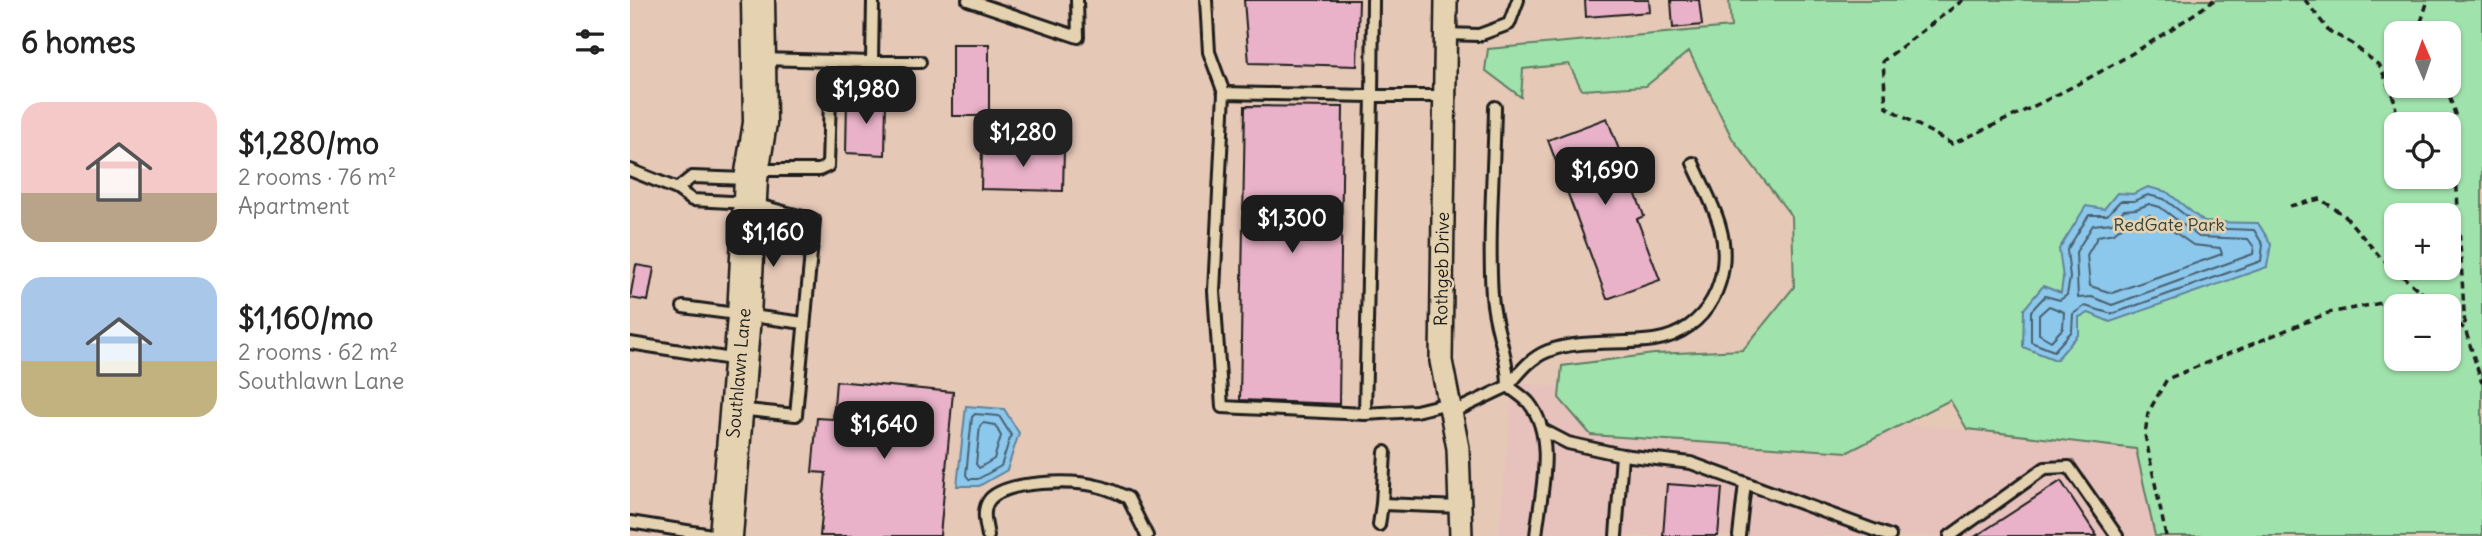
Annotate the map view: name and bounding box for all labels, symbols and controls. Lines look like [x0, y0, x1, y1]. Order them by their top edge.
north arrow [2384, 21, 2460, 98]
map controls [2384, 21, 2461, 371]
text: 6 homes [21, 23, 136, 61]
icon: filters [571, 23, 609, 61]
pin: $1,980 [809, 66, 923, 126]
text: $1,980 [832, 74, 900, 103]
pin: $1,280 [966, 110, 1080, 169]
button: locate [2384, 112, 2461, 189]
text: $1,280 [989, 117, 1057, 146]
text: $1,280/mo [238, 124, 379, 162]
icon: home [77, 130, 161, 214]
pin: $1,690 [1548, 148, 1662, 207]
text: $1,690 [1571, 155, 1639, 184]
text: 2 rooms · 76 m² [238, 162, 396, 191]
text: Apartment [238, 191, 350, 220]
pin: $1,300 [1235, 196, 1349, 255]
text: $1,300 [1257, 203, 1327, 232]
button: + [2384, 203, 2461, 280]
pin: $1,160 [716, 210, 830, 269]
street label: Rothgeb Drive [1429, 212, 1454, 326]
park label: RedGate Park [2113, 213, 2225, 236]
text: $1,160 [742, 217, 804, 246]
button: − [2384, 294, 2461, 371]
text: $1,160/mo [238, 299, 373, 337]
icon: home [77, 305, 161, 389]
street label: Southlawn Lane [721, 307, 756, 439]
text: 2 rooms · 62 m² [238, 337, 398, 366]
text: Southlawn Lane [238, 366, 405, 395]
pin: $1,640 [827, 402, 941, 461]
text: $1,640 [850, 409, 918, 438]

